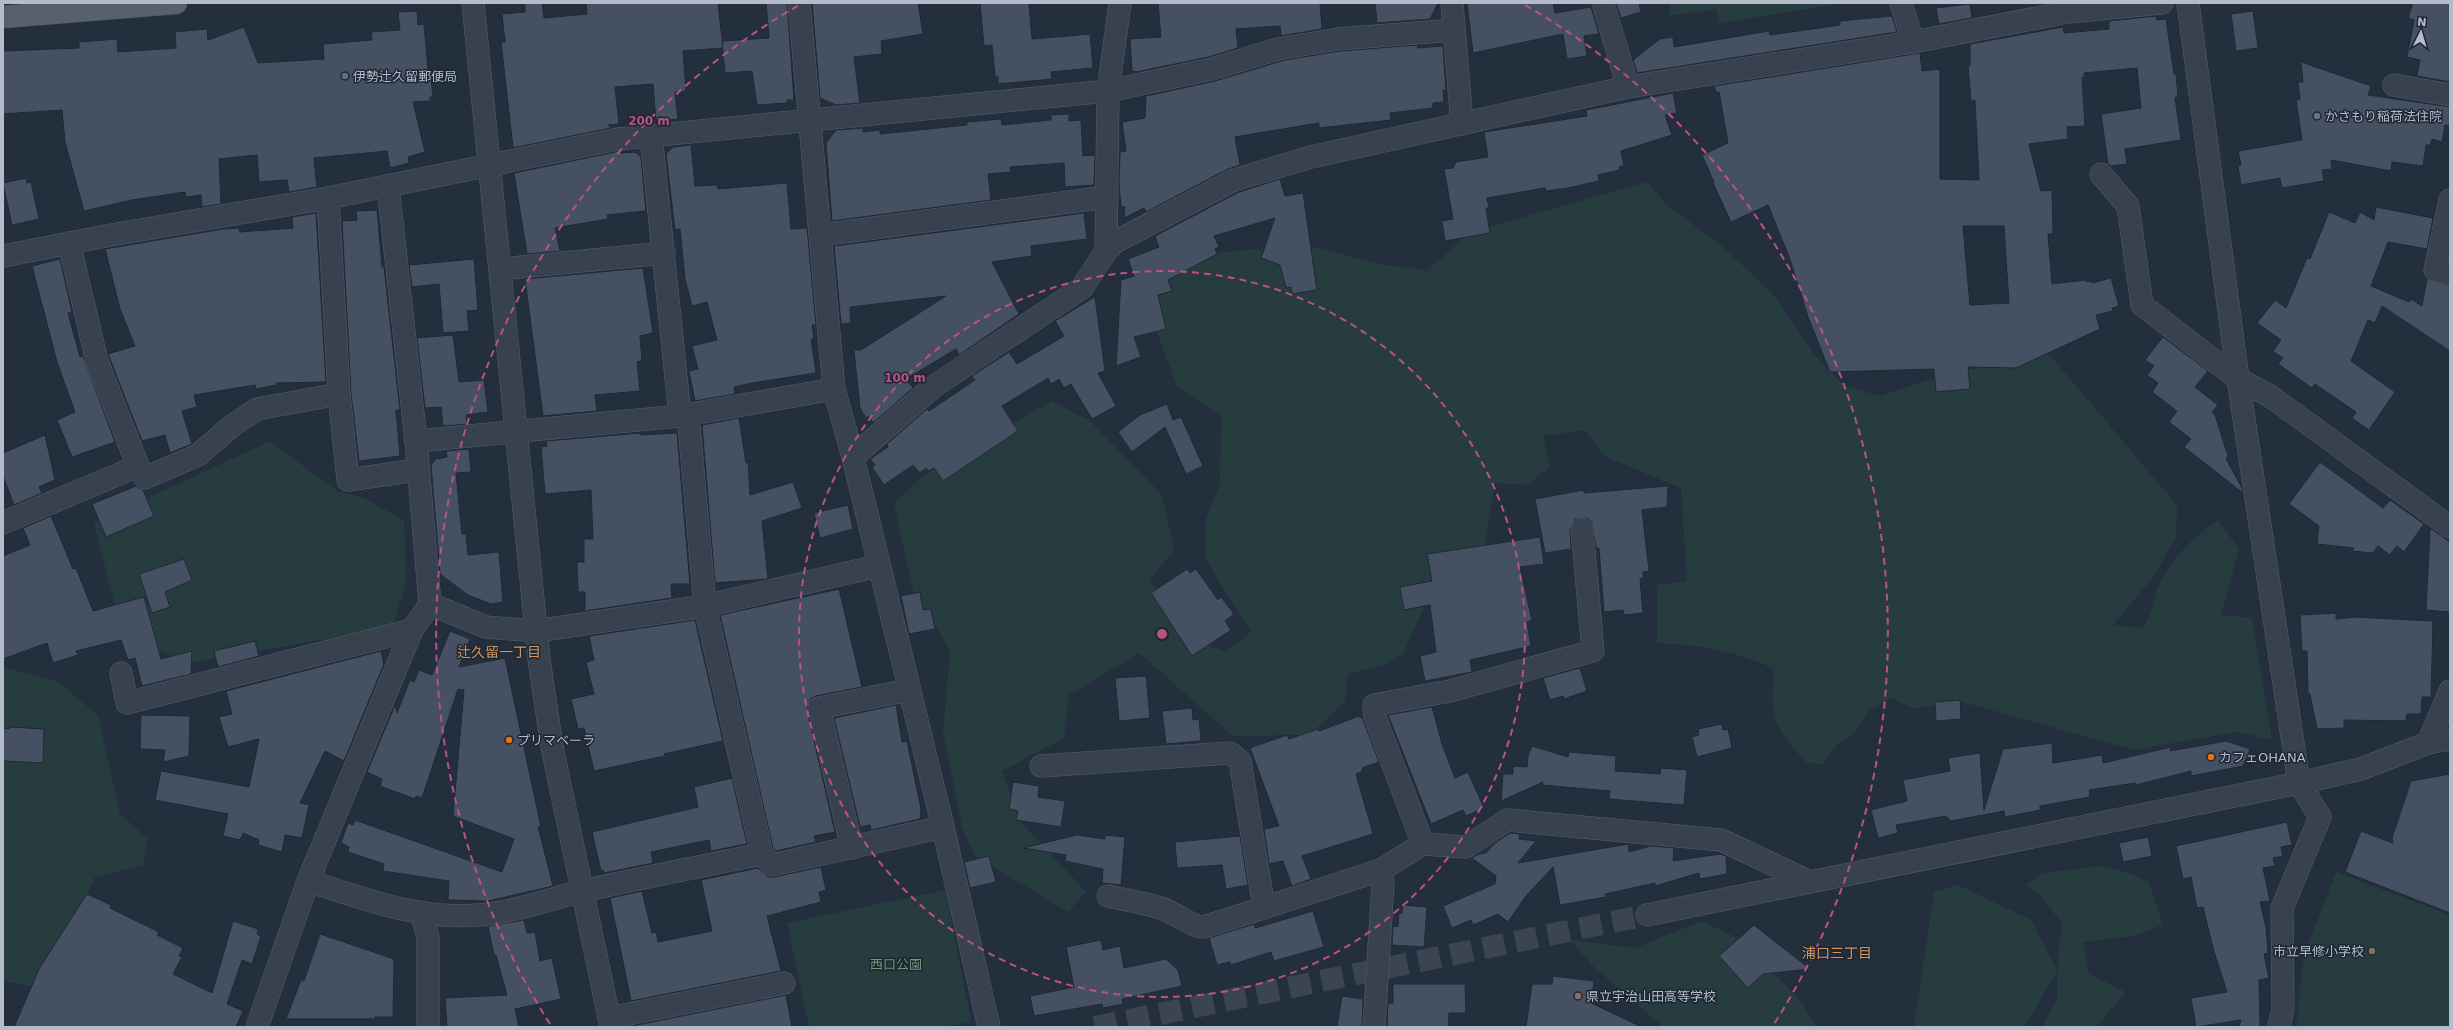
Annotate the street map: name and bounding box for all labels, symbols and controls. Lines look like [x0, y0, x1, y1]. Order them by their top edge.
north arrow [2401, 12, 2441, 52]
text: N [2417, 16, 2427, 29]
place label: 伊勢辻久留郵便局 [353, 69, 457, 84]
marker: 伊勢辻久留郵便局 [340, 71, 350, 81]
place label: かさもり稲荷法住院 [2325, 109, 2442, 124]
marker: かさもり稲荷法住院 [2312, 111, 2322, 121]
text: 200 m [628, 114, 670, 128]
text: 100 m [884, 371, 926, 385]
centre of rings [1155, 627, 1169, 641]
district label: 辻久留一丁目 [457, 644, 541, 660]
place label: プリマベーラ [517, 733, 595, 748]
marker: プリマベーラ [504, 735, 514, 745]
place label: カフェOHANA [2219, 750, 2306, 765]
marker: カフェOHANA [2206, 752, 2216, 762]
place label: 市立早修小学校 [2273, 944, 2364, 959]
district label: 浦口三丁目 [1802, 945, 1872, 961]
marker: 市立早修小学校 [2367, 946, 2377, 956]
park label: 西口公園 [870, 957, 922, 972]
place label: 県立宇治山田高等学校 [1586, 989, 1716, 1004]
marker: 県立宇治山田高等学校 [1573, 991, 1583, 1001]

